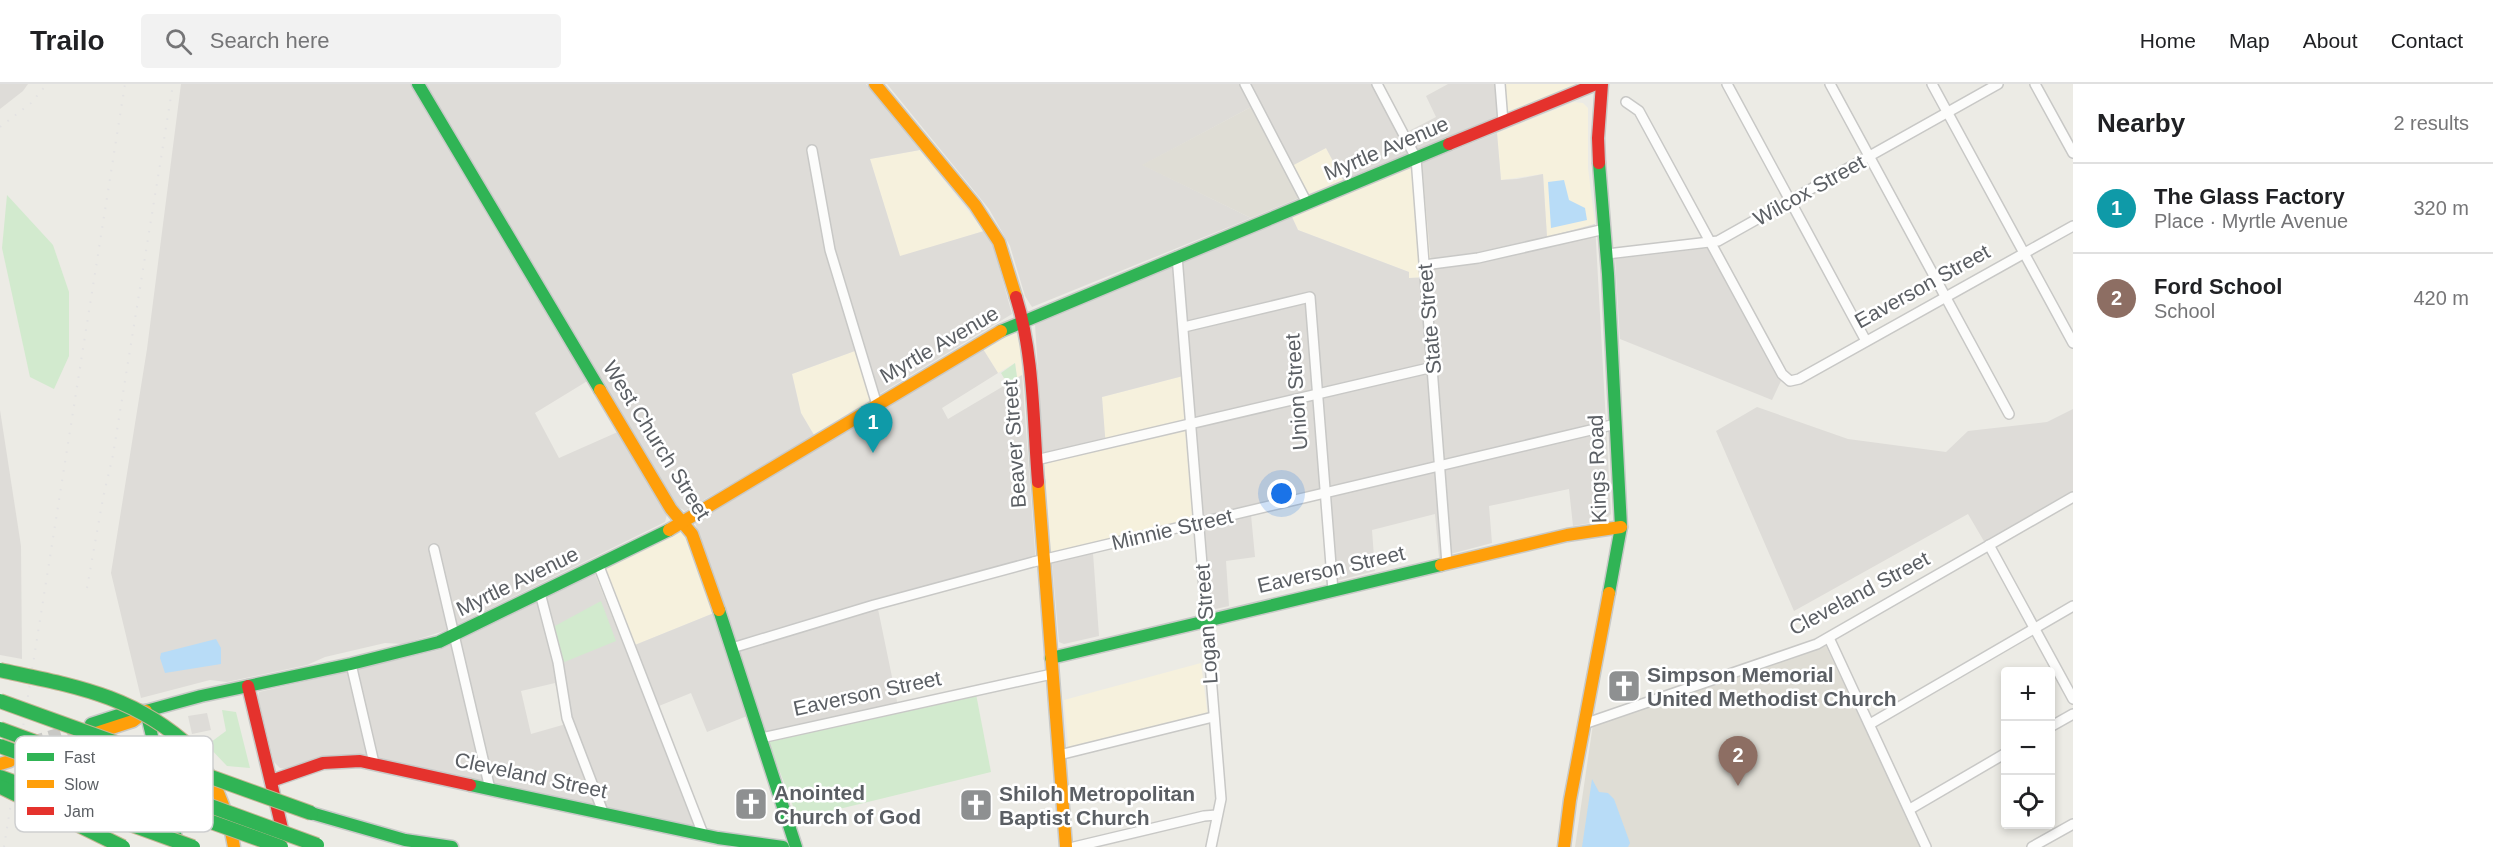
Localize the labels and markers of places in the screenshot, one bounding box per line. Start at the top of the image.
pin: 1 [854,404,892,453]
place label: Simpson Memorial United Methodist Church [1647,663,1897,710]
church icon: Simpson Memorial United Methodist Church [1606,668,1642,704]
pin: 2 [1718,736,1758,786]
place label: Anointed Church of God [774,781,921,828]
place label: Shiloh Metropolitan Baptist Church [999,782,1195,829]
church icon: Anointed Church of God [733,786,769,822]
church icon: Shiloh Metropolitan Baptist Church [958,787,994,823]

